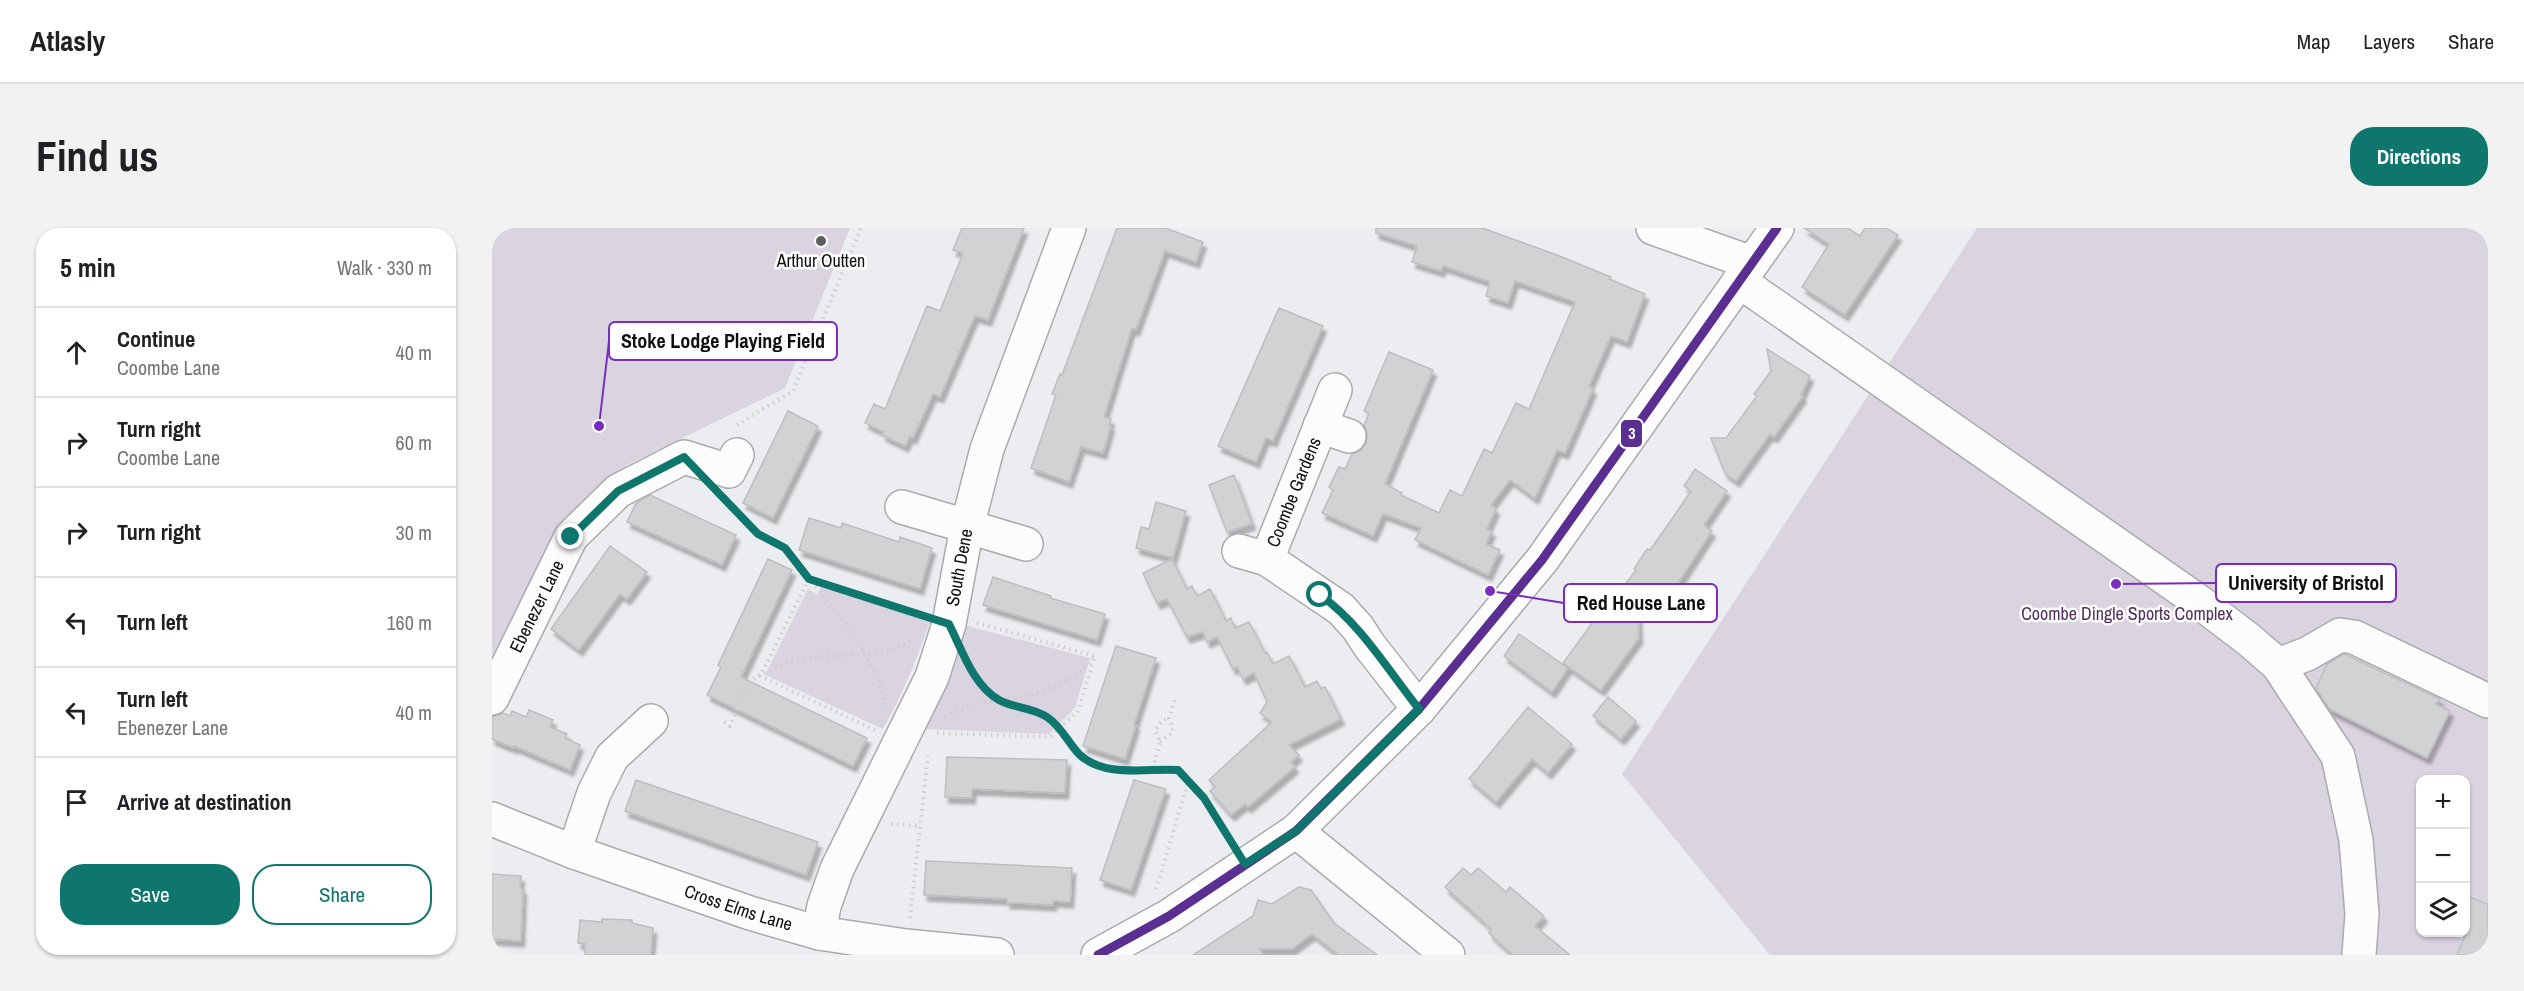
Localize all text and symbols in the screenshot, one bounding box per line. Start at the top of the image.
text: Atlasly [30,22,105,60]
text: Map [2297,27,2330,56]
text: Layers [2363,27,2415,56]
text: Share [2448,27,2494,56]
button: Directions [2350,127,2488,186]
text: Find us [36,128,158,184]
marker: Arthur Outten [814,234,828,248]
place label: Arthur Outten [776,248,865,273]
text: 5 min [60,250,116,285]
text: Walk · 330 m [337,254,432,281]
callout: Stoke Lodge Playing Field [609,322,837,360]
text: Continue [117,324,195,354]
text: Stoke Lodge Playing Field [621,327,825,354]
icon: ahead [60,336,93,369]
text: 40 m [396,339,432,366]
text: Coombe Lane [117,354,220,381]
text: Turn right [117,414,201,444]
line badge: 3 [1620,419,1643,448]
text: 3 [1628,422,1636,444]
icon: right [60,426,93,459]
text: 60 m [396,429,432,456]
street label: Coombe Gardens [1260,433,1327,551]
text: Coombe Lane [117,444,220,471]
icon: right [60,516,93,549]
text: Turn right [117,517,201,547]
text: 30 m [396,519,432,546]
route end [557,523,583,549]
street label: South Dene [940,527,978,608]
street label: Ebenezer Lane [503,556,570,657]
callout: University of Bristol [2216,564,2396,602]
text: University of Bristol [2228,569,2384,596]
route start [1306,581,1332,607]
callout: Red House Lane [1564,584,1717,622]
text: Red House Lane [1577,589,1705,616]
park label: Coombe Dingle Sports Complex [2021,601,2233,626]
icon: left [60,606,93,639]
text: Turn left [117,607,188,637]
text: 160 m [386,609,432,636]
text: Turn left [117,684,188,714]
icon: left [60,696,93,729]
text: 40 m [396,699,432,726]
text: Ebenezer Lane [117,714,228,741]
map controls [2416,775,2470,937]
button: + [2416,775,2470,829]
icon: arrive [60,786,93,819]
text: Arrive at destination [117,787,291,817]
button: − [2416,829,2470,883]
button: Save [60,864,240,925]
button: Share [252,864,432,925]
street label: Cross Elms Lane [681,878,795,937]
button: layers [2416,883,2470,937]

